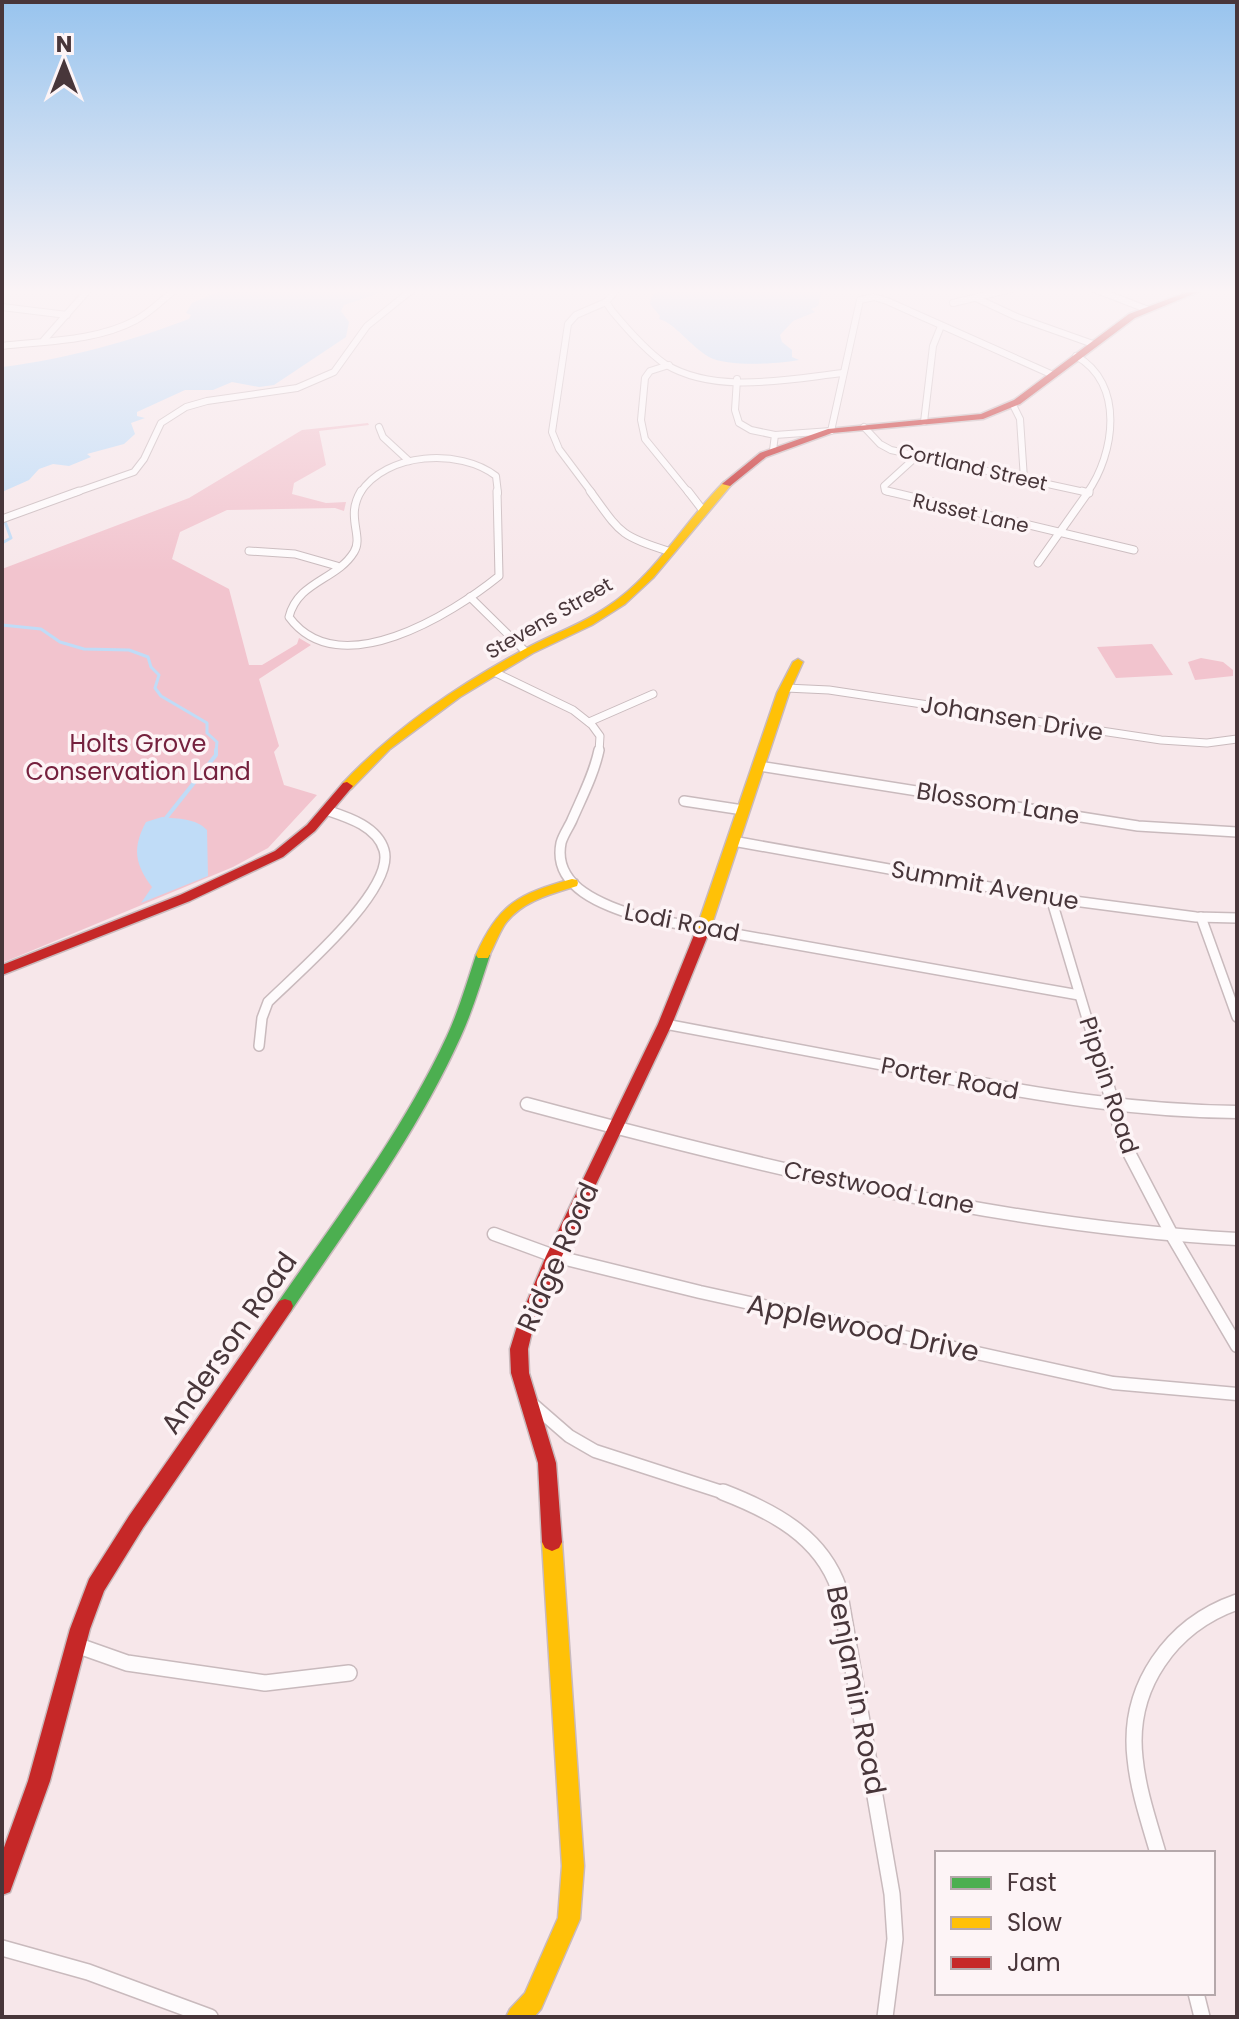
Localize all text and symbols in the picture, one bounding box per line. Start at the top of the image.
north arrow [24,24,104,104]
text: N [56,29,72,60]
street label: Cortland Street [896,436,1050,498]
street label: Russet Lane [910,486,1032,540]
street label: Stevens Street [480,570,618,666]
street label: Johansen Drive [918,687,1106,749]
park label: Holts Grove Conservation Land [25,727,251,788]
street label: Blossom Lane [914,774,1082,832]
street label: Summit Avenue [889,852,1081,918]
street label: Lodi Road [622,895,742,949]
street label: Pippin Road [1071,1012,1147,1158]
street label: Porter Road [878,1048,1022,1108]
street label: Crestwood Lane [781,1152,977,1222]
street label: Ridge Road [508,1176,608,1338]
street label: Anderson Road [152,1244,306,1442]
street label: Applewood Drive [743,1284,983,1372]
street label: Benjamin Road [817,1582,895,1798]
legend [935,1851,1215,1995]
text: Fast [1007,1866,1057,1899]
text: Slow [1007,1906,1062,1939]
text: Jam [1007,1946,1061,1979]

